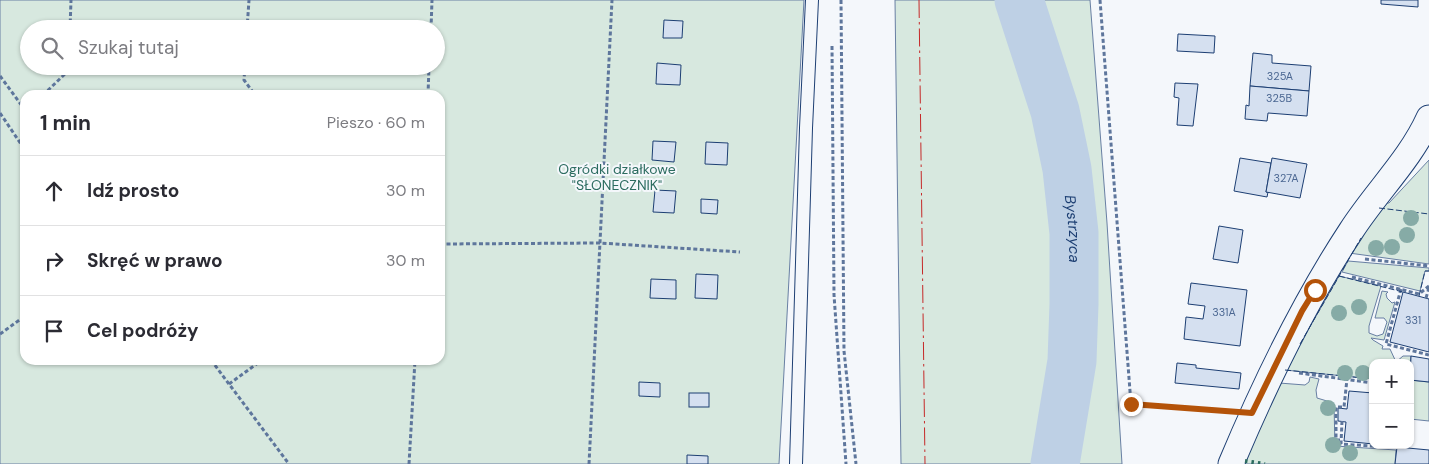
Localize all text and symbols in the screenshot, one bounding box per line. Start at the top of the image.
search box [20,20,445,75]
icon: search [38,34,66,62]
text: Szukaj tutaj [78,35,179,60]
house number: 325A [1267,69,1293,83]
house number: 325B [1266,91,1292,105]
text: 1 min [40,109,91,137]
text: Pieszo · 60 m [327,112,425,133]
park label: Ogródki działkowe "SŁONECZNIK" [558,160,676,194]
house number: 327A [1274,171,1298,185]
icon: ahead [40,177,68,205]
text: Idź prosto [87,178,179,203]
text: 30 m [386,180,425,201]
water label: Bystrzyca [1060,194,1084,263]
icon: right [40,247,68,275]
text: Skręć w prawo [87,248,223,273]
text: 30 m [386,250,425,271]
route start [1304,279,1327,302]
house number: 331A [1212,305,1236,319]
house number: 331 [1405,313,1421,327]
icon: arrive [40,317,68,345]
text: Cel podróży [87,318,198,343]
map controls [1369,359,1414,449]
button: + [1369,359,1414,404]
route end [1120,393,1143,416]
button: − [1369,404,1414,449]

